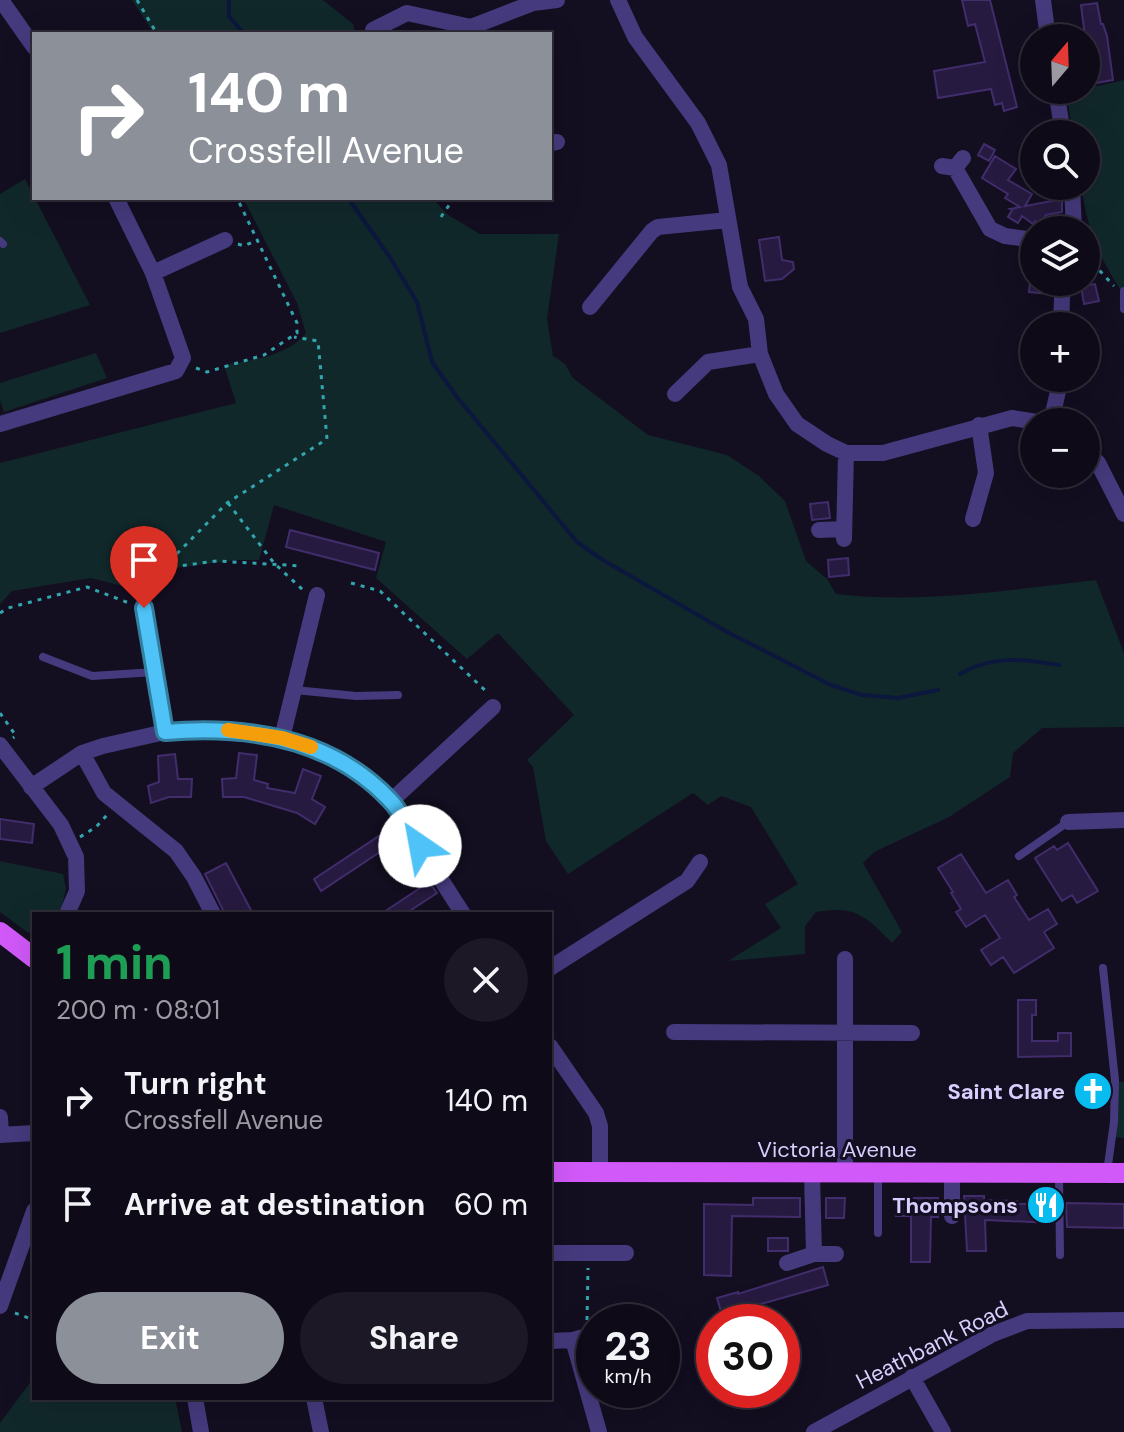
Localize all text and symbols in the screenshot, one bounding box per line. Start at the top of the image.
north arrow [1020,24,1100,104]
map controls [1020,24,1100,488]
text: 140 m [188,56,350,129]
icon: right [56,64,160,168]
button: search [1020,120,1100,200]
text: Crossfell Avenue [188,127,464,174]
button: layers [1020,216,1100,296]
button: + [1020,312,1100,392]
button: − [1020,408,1100,488]
pin [110,526,178,608]
icon: arrive [122,538,166,582]
position arrow [378,804,462,888]
text: 1 min [56,931,173,994]
button: close [444,938,528,1022]
text: 200 m · 08:01 [56,993,220,1027]
text: Turn right [124,1064,267,1103]
church icon: Saint Clare [1072,1070,1114,1112]
place label: Saint Clare [947,1077,1065,1106]
icon: right [56,1078,100,1122]
text: 140 m [445,1081,528,1120]
text: Crossfell Avenue [124,1103,323,1137]
street label: Victoria Avenue [757,1135,917,1164]
icon: arrive [56,1182,100,1226]
restaurant icon: Thompsons [1025,1184,1067,1226]
text: Arrive at destination [124,1185,425,1224]
text: 60 m [454,1185,528,1224]
place label: Thompsons [892,1191,1018,1220]
button: Exit [56,1292,284,1384]
button: Share [300,1292,528,1384]
street label: Heathbank Road [851,1294,1013,1396]
speed limit sign: 30 [696,1304,800,1408]
text: 23 [604,1320,652,1372]
text: km/h [604,1363,652,1389]

